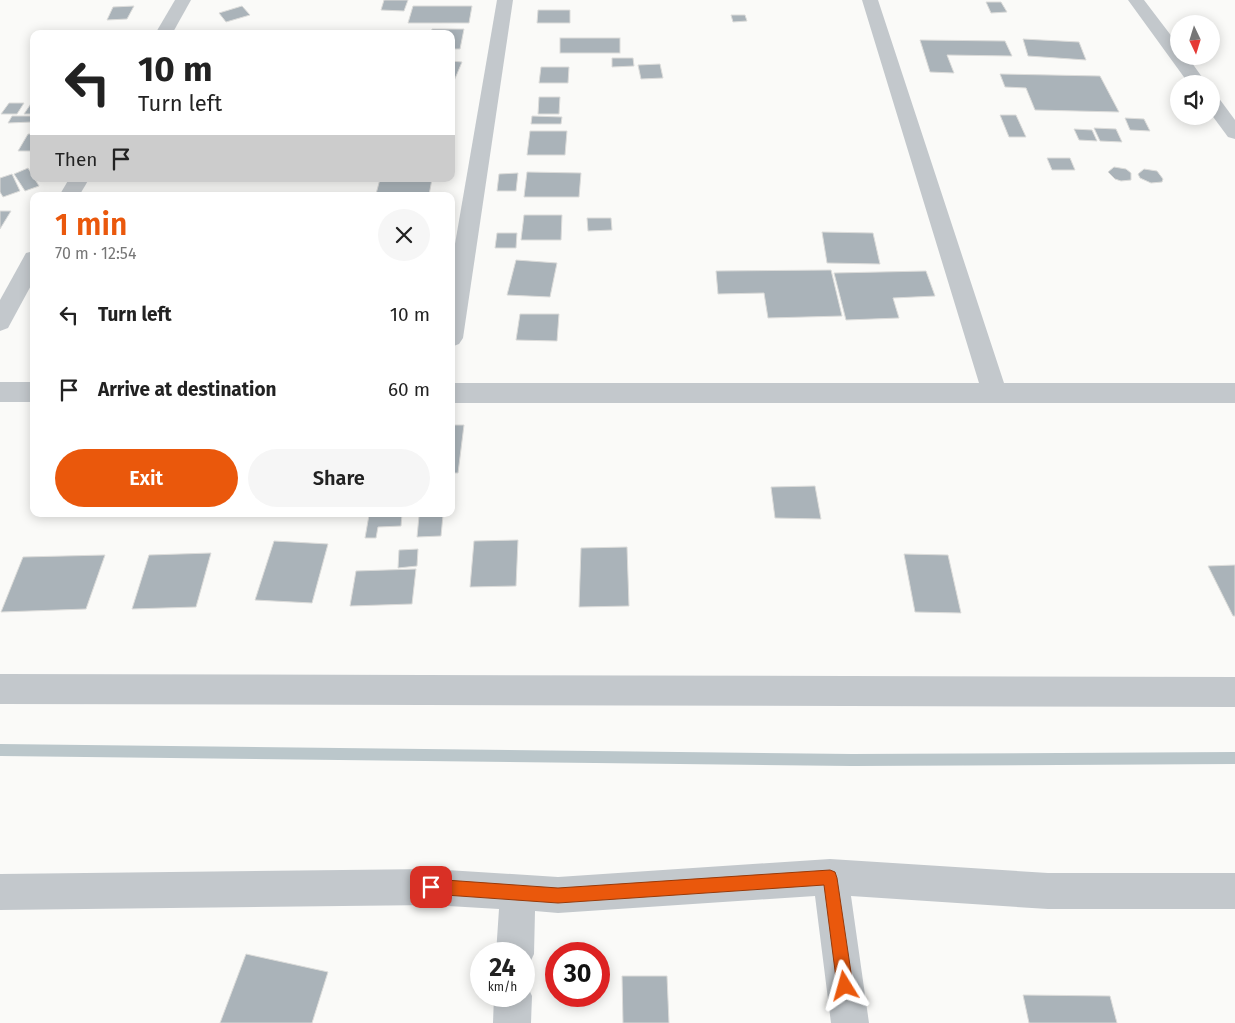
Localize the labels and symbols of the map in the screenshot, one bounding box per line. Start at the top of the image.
north arrow [1170,15,1220,65]
pin [410,866,452,908]
speed limit sign: 30 [545,942,610,1007]
position arrow [818,959,870,1011]

